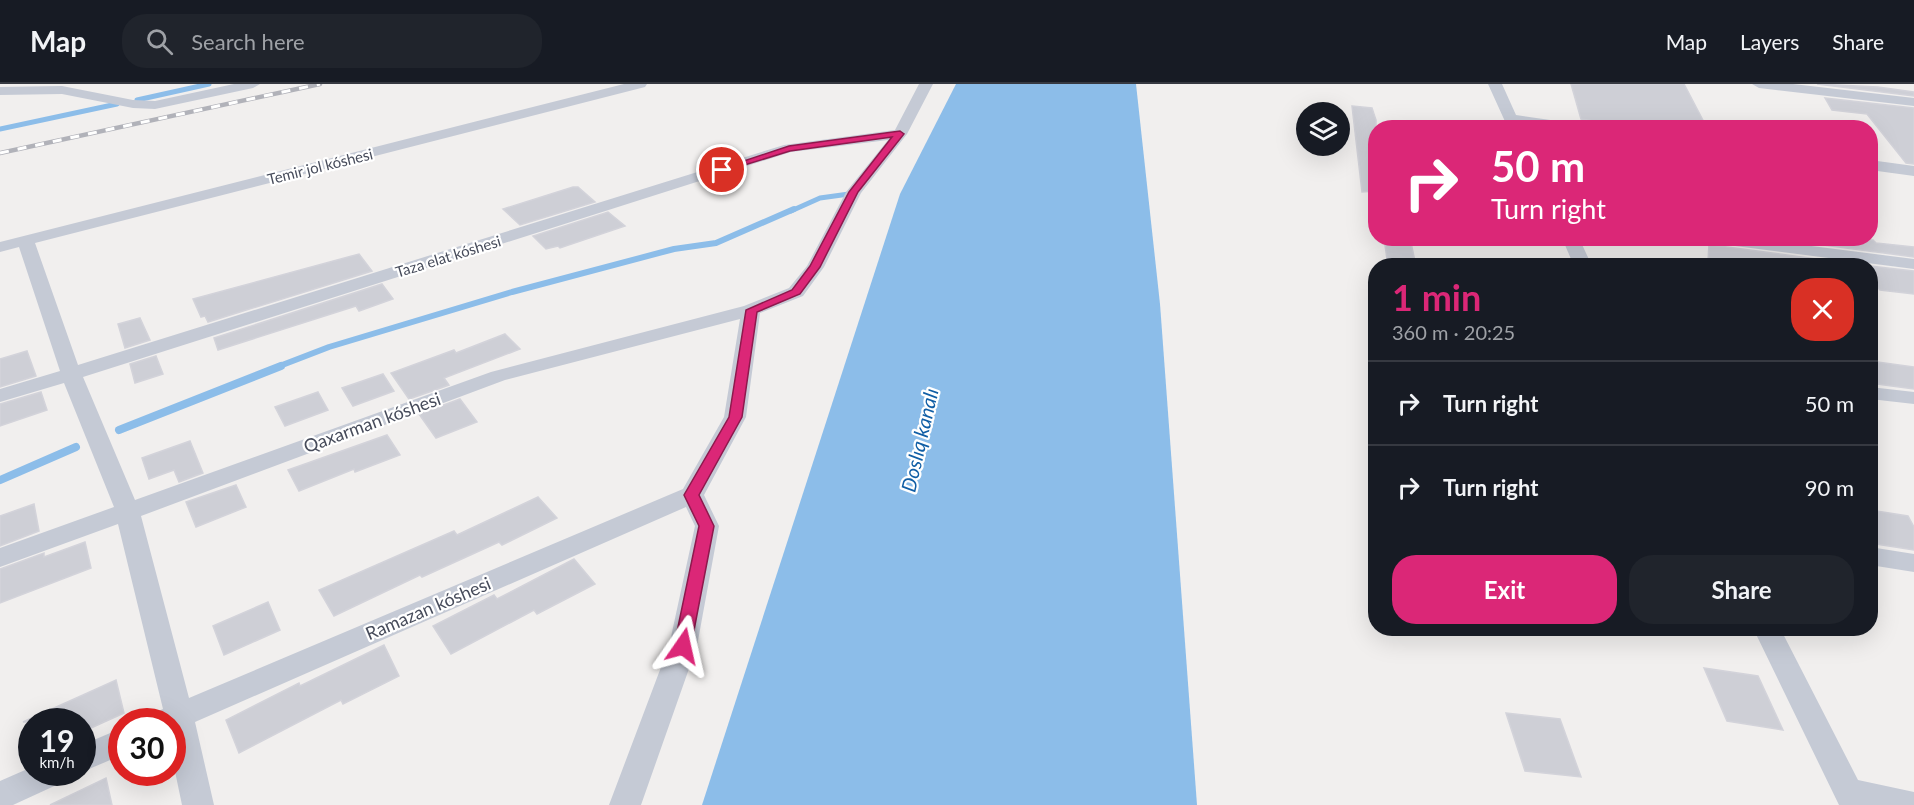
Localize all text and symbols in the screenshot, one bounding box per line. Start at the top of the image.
search box [122,14,542,68]
text: Map [30,24,86,58]
icon: search [143,25,176,58]
text: Search here [191,28,305,55]
text: Map [1666,29,1707,54]
text: Layers [1740,29,1799,54]
text: Share [1832,29,1884,54]
map controls [1296,102,1350,156]
button: layers [1296,102,1350,156]
text: 50 m [1491,141,1585,191]
street label: Temir jol kóshesi [265,144,375,188]
pin [696,144,747,195]
icon: right [1392,144,1470,222]
icon: arrive [705,153,738,186]
text: Turn right [1491,192,1606,225]
street label: Taza elat kóshesi [393,231,503,281]
text: 1 min [1392,275,1481,319]
button: close [1791,278,1854,341]
text: 360 m · 20:25 [1392,320,1515,344]
water label: Doslıq kanalı [895,386,943,494]
street label: Qaxarman kóshesi [300,387,444,457]
icon: right [1392,387,1425,420]
text: Turn right [1443,390,1538,417]
text: 50 m [1805,390,1854,417]
icon: right [1392,471,1425,504]
text: Turn right [1443,474,1538,501]
text: 90 m [1805,474,1854,501]
button: Exit [1392,555,1617,624]
button: Share [1629,555,1854,624]
street label: Ramazan kóshesi [362,572,494,644]
position arrow [651,614,715,678]
speed limit sign: 30 [108,708,186,786]
text: 19 [40,722,74,758]
text: km/h [39,753,75,771]

